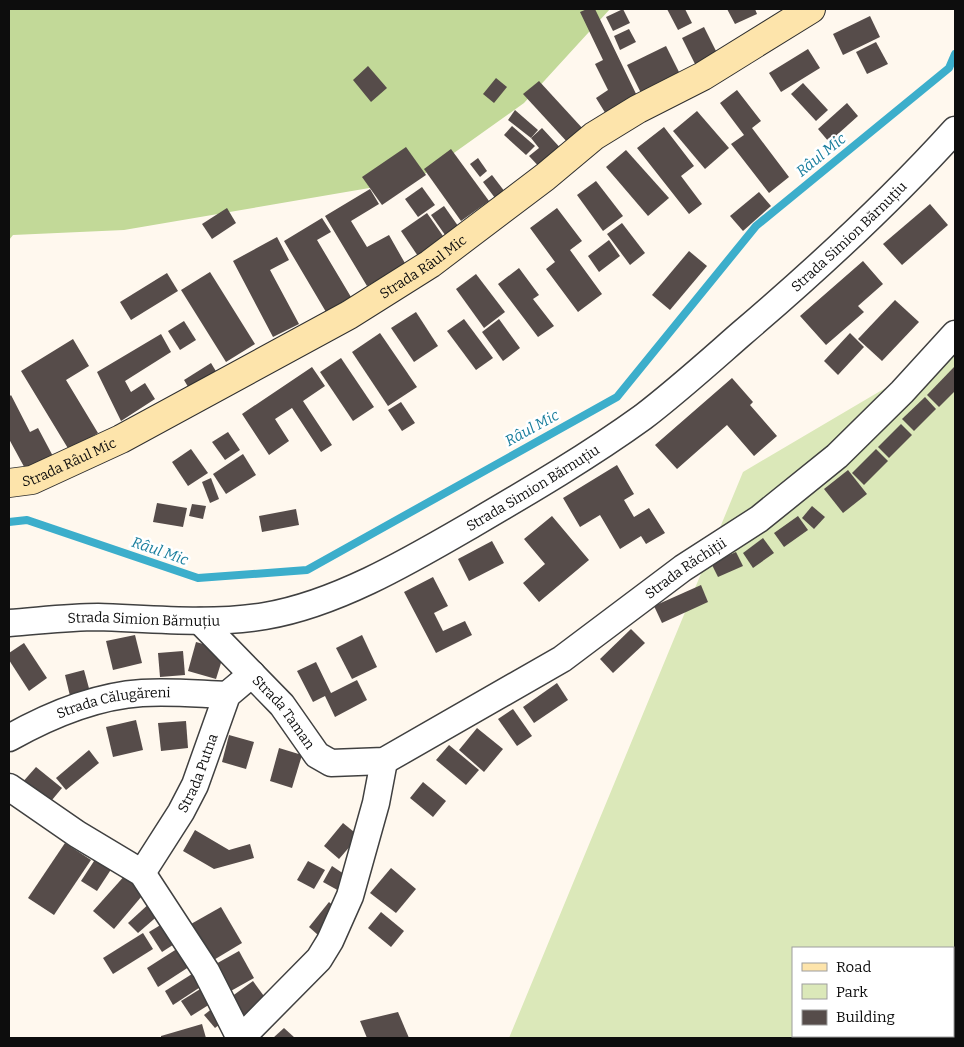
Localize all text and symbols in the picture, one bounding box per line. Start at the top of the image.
water label: Râul Mic [793,129,850,180]
street label: Strada Simion Bărnuțiu [788,178,911,295]
street label: Strada Râul Mic [377,232,470,303]
water label: Râul Mic [502,406,563,450]
street label: Strada Râul Mic [21,434,119,490]
street label: Strada Simion Bărnuțiu [463,441,603,535]
water label: Râul Mic [129,533,191,569]
street label: Strada Răchiții [642,534,729,603]
street label: Strada Simion Bărnuțiu [67,609,221,631]
street label: Strada Taman [249,672,318,753]
street label: Strada Călugăreni [54,684,171,723]
street label: Strada Putna [174,731,222,816]
legend [792,947,954,1037]
text: Road [836,958,871,976]
text: Park [836,983,868,1001]
text: Building [836,1008,895,1026]

